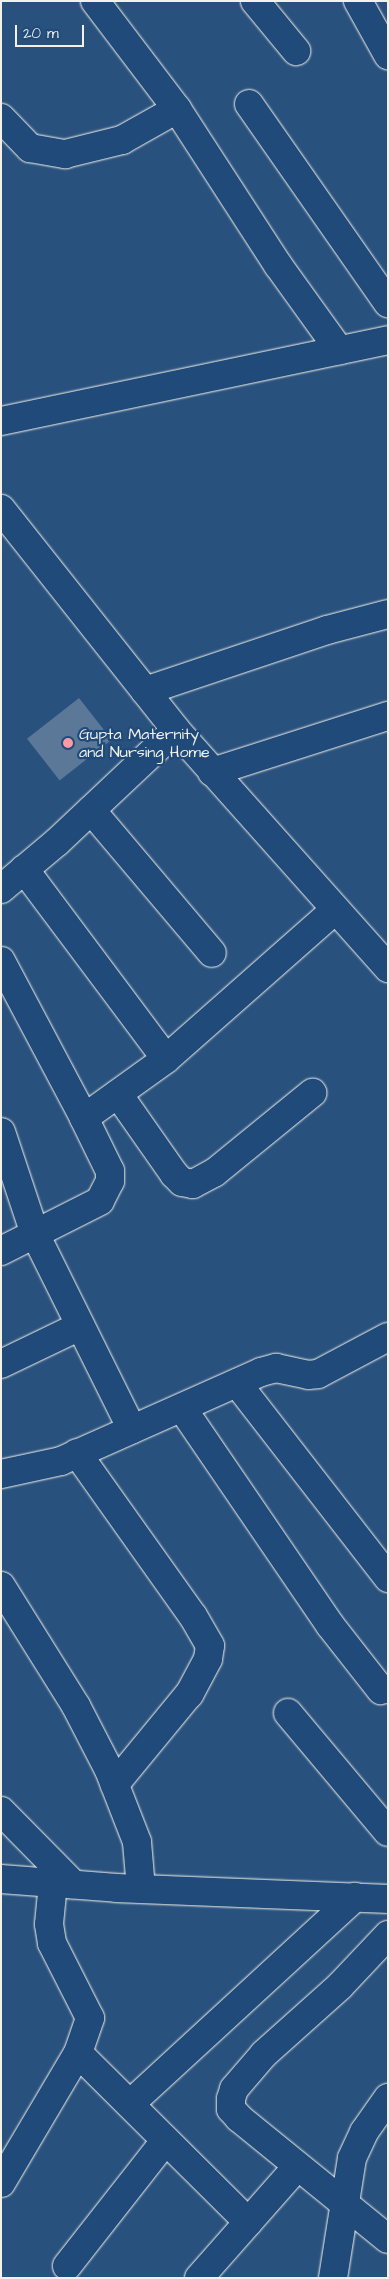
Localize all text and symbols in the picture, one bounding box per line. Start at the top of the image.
scale bar [18,15,86,47]
text: 20 m [23,23,59,44]
place label: Gupta Maternity and Nursing Home [79,724,210,762]
marker: Gupta Maternity and Nursing Home [61,736,75,750]

